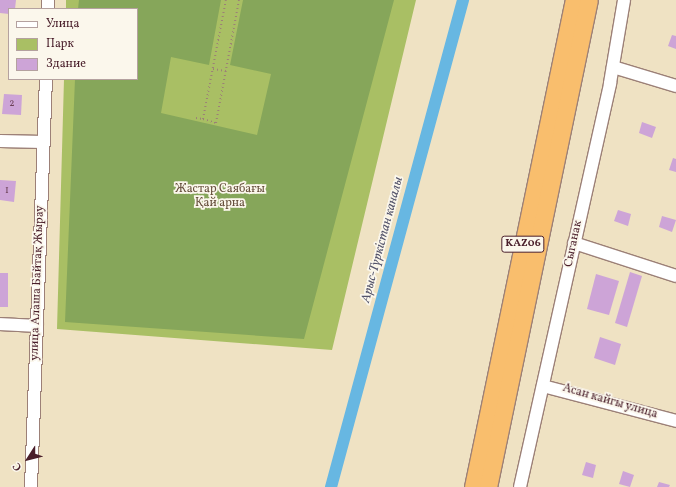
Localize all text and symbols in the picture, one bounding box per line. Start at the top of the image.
legend [8,8,138,80]
text: Улица [46,16,79,32]
text: Парк [46,36,74,52]
text: Здание [46,56,86,72]
house number: 2 [9,98,15,110]
water label: Арыс-Түркістан каналы [359,175,407,305]
park label: Жастар Саябағы Қай арна [175,183,265,211]
house number: 1 [5,185,9,197]
street label: улица Алаша Байтақ Жырау [28,205,48,361]
street label: Сыганак [562,219,586,269]
road number: KАZ06 [501,235,545,253]
street label: Асан кайгы улица [561,382,659,422]
north arrow [8,439,48,479]
text: С [10,459,26,474]

